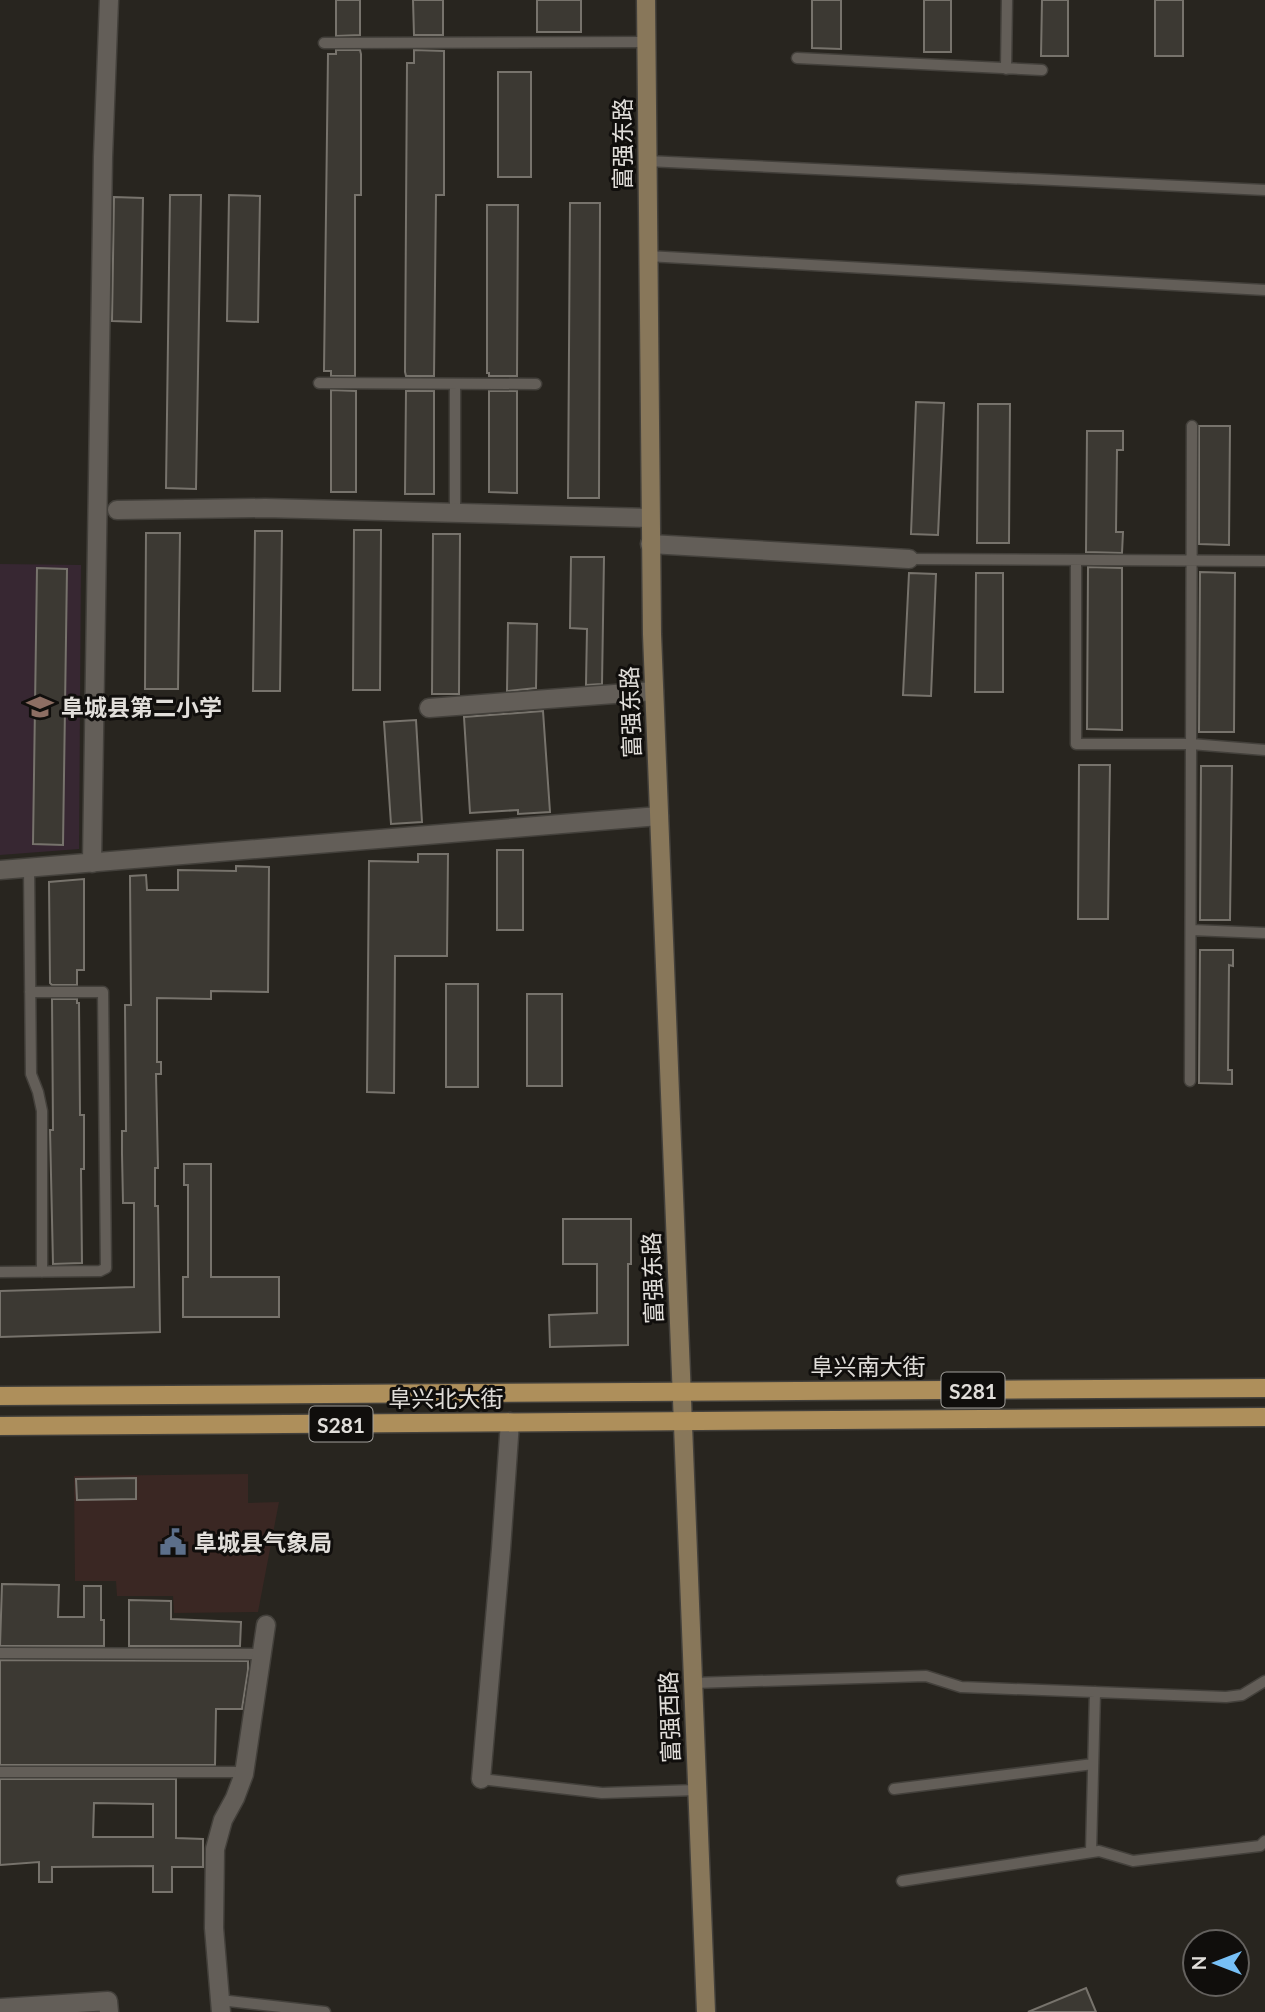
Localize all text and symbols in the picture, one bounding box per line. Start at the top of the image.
street label: 富强东路 [608,98,636,190]
street label: 富强东路 [614,666,646,758]
school or university icon: 阜城县第二小学 [25,692,55,722]
place label: 阜城县第二小学 [61,693,222,721]
street label: 富强东路 [636,1232,668,1324]
street label: 阜兴南大街 [811,1352,926,1380]
road number: S281 [942,1372,1004,1408]
street label: 阜兴北大街 [389,1384,504,1412]
road number: S281 [310,1406,372,1442]
public building icon: 阜城县气象局 [158,1527,188,1557]
place label: 阜城县气象局 [194,1528,332,1556]
street label: 富强西路 [653,1671,685,1763]
north arrow [1181,1928,1251,1998]
text: N [1187,1956,1210,1970]

